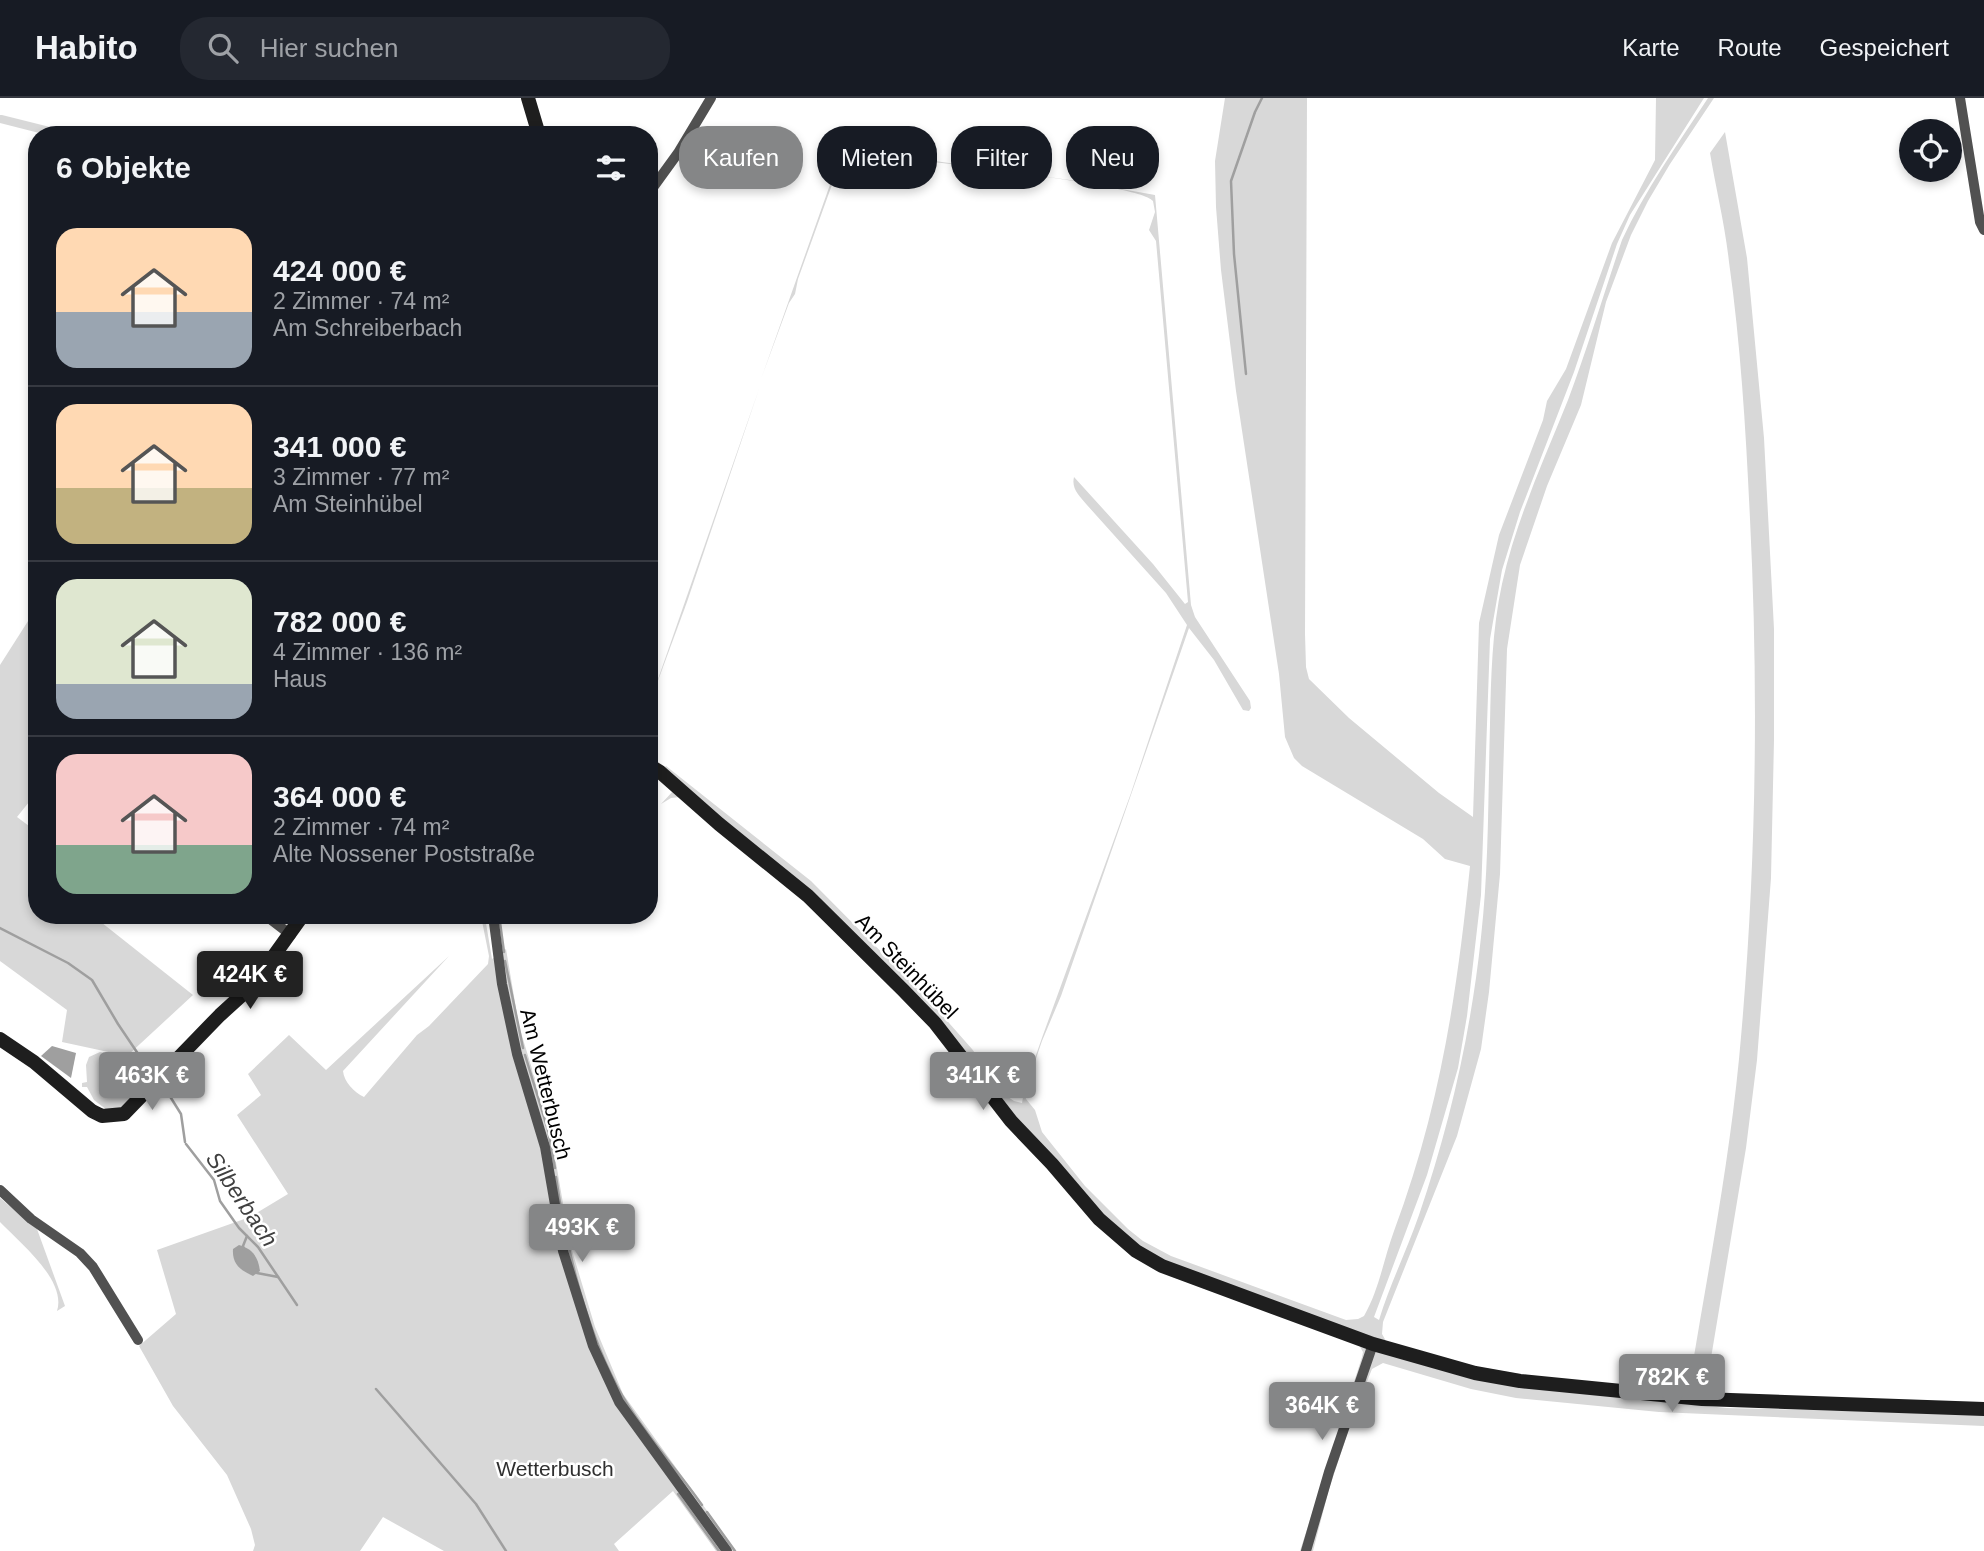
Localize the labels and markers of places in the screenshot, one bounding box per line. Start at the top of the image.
pin: 424K € [193,951,307,1011]
pin: 463K € [95,1052,209,1112]
pin: 341K € [926,1052,1040,1112]
pin: 493K € [525,1204,639,1264]
pin: 782K € [1615,1354,1729,1414]
pin: 364K € [1265,1382,1379,1442]

